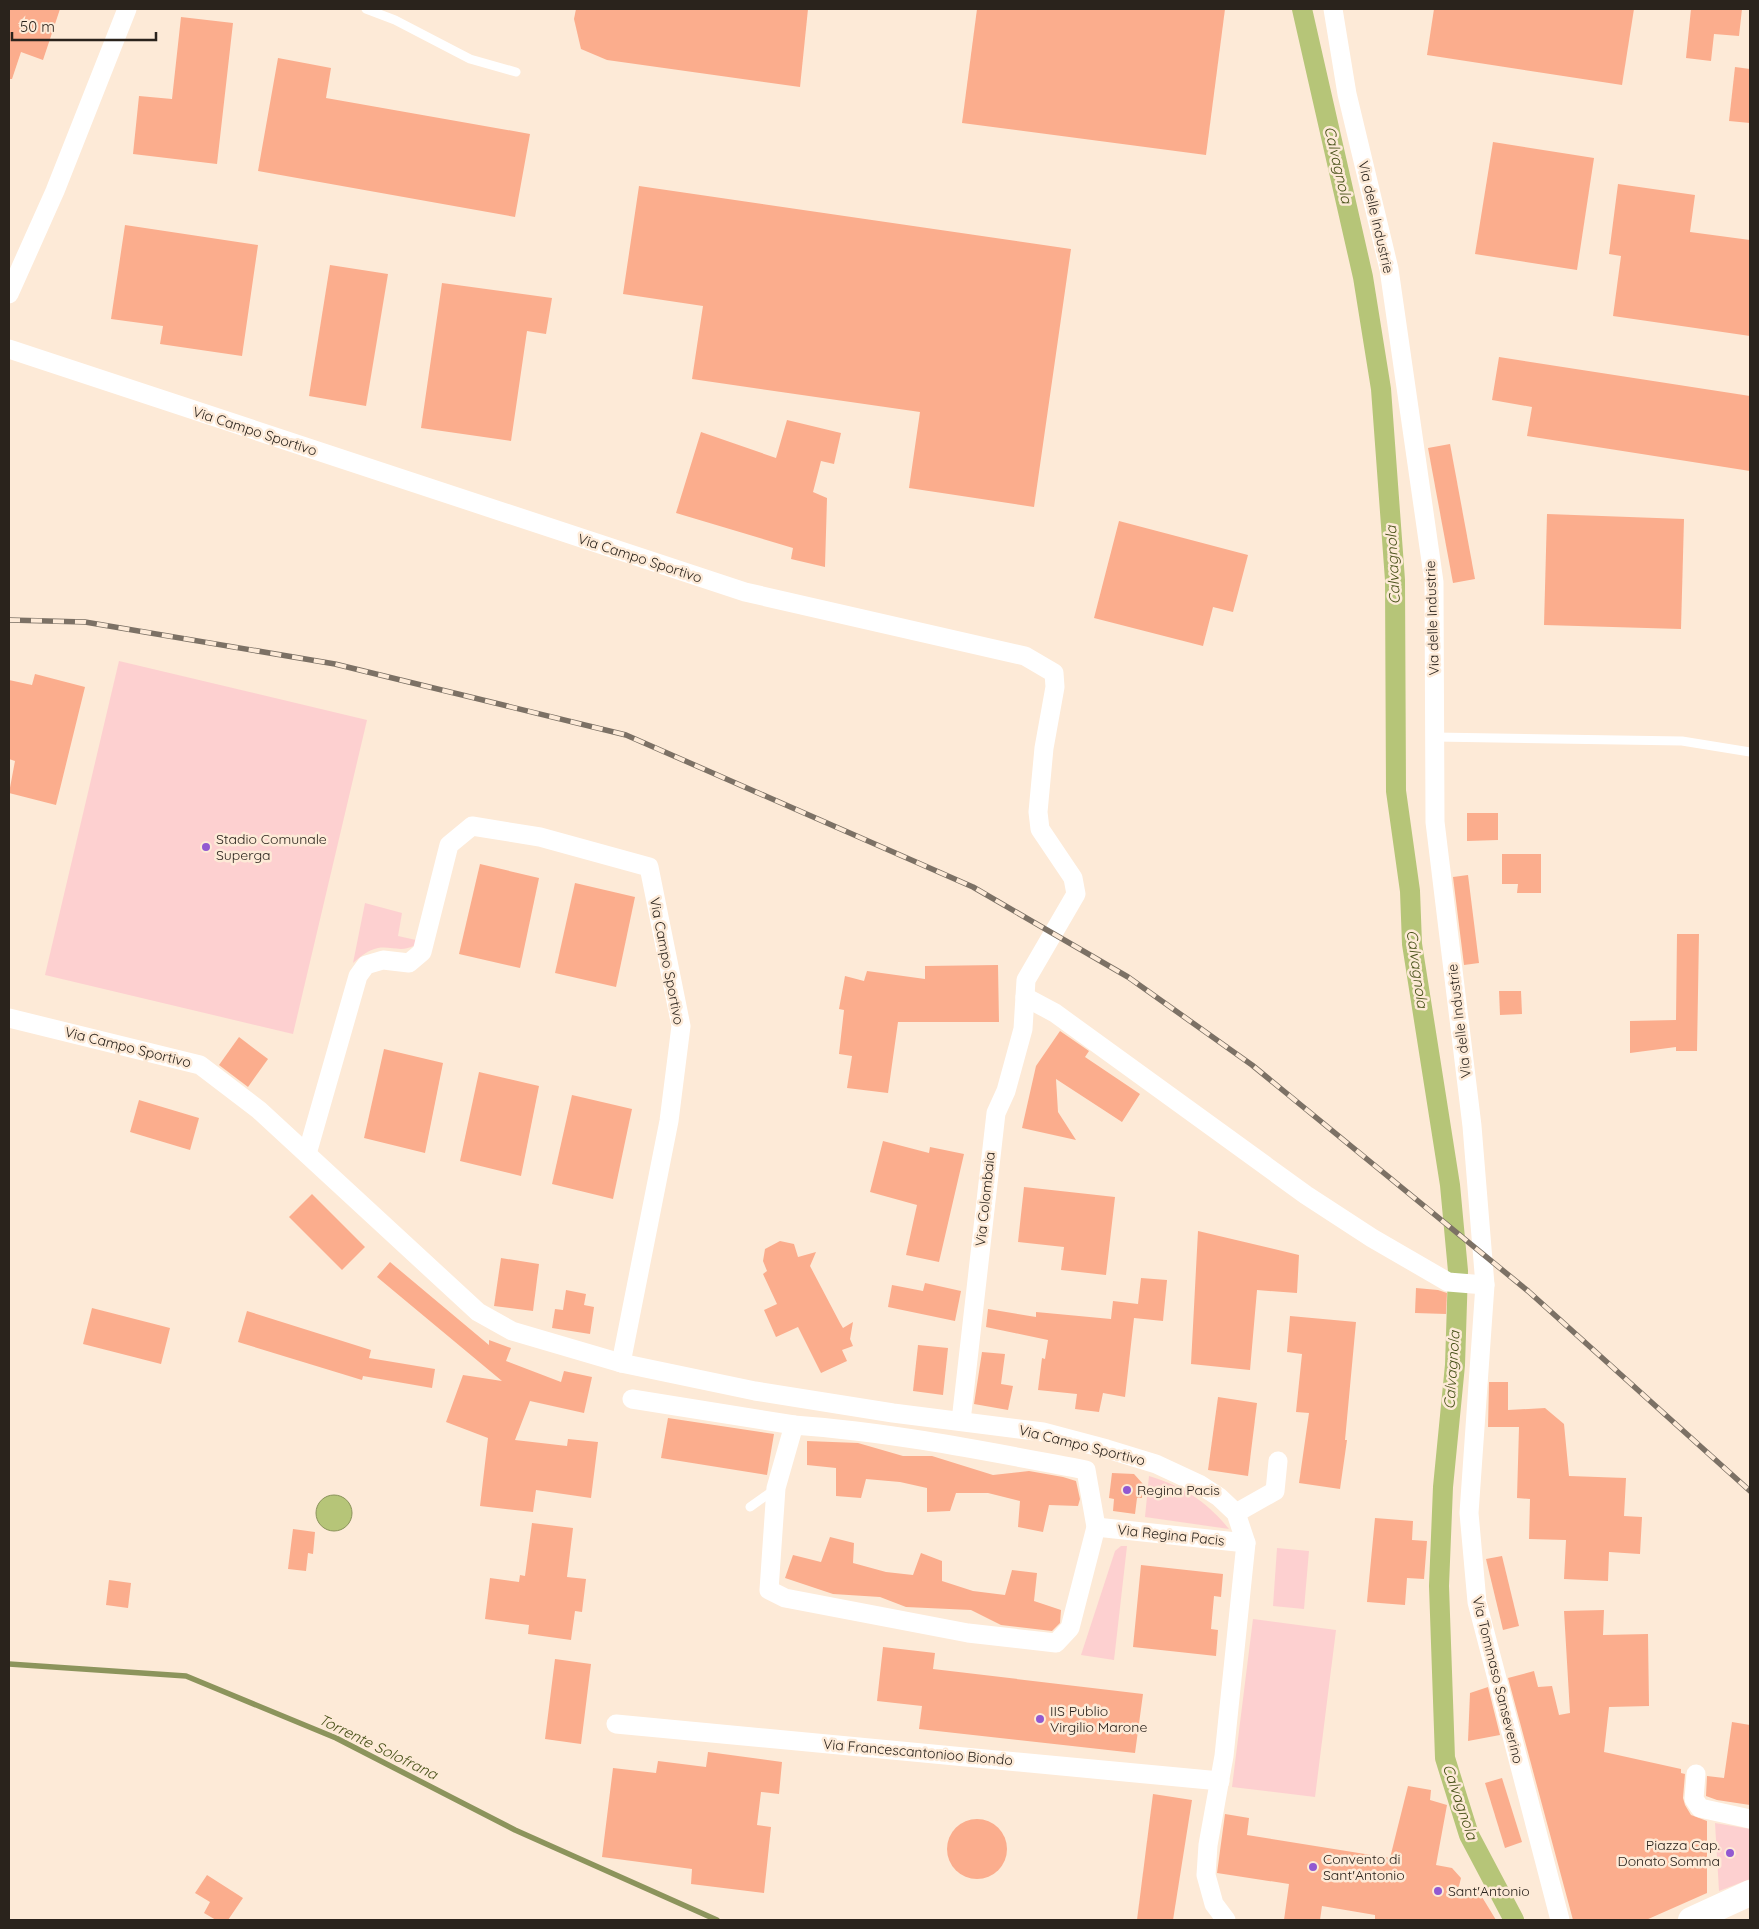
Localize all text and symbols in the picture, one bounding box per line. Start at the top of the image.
scale bar [12,10,156,42]
text: 50 m [20,17,55,36]
water label: Calvagnola [1320,124,1357,206]
street label: Via delle Industrie [1354,159,1398,275]
street label: Via Campo Sportivo [191,402,319,460]
water label: Calvagnola [1381,524,1404,605]
street label: Via Campo Sportivo [576,529,704,587]
street label: Via delle Industrie [1421,560,1443,676]
place label: Stadio Comunale Superga [216,830,327,864]
marker: Stadio Comunale Superga [200,841,212,853]
street label: Via Campo Sportivo [646,896,688,1026]
water label: Calvagnola [1403,929,1432,1010]
street label: Via delle Industrie [1443,963,1475,1079]
street label: Via Campo Sportivo [63,1023,193,1071]
street label: Via Colombaia [971,1151,999,1247]
water label: Calvagnola [1439,1329,1464,1410]
street label: Via Campo Sportivo [1017,1421,1147,1469]
place label: Regina Pacis [1137,1481,1220,1499]
marker: Regina Pacis [1121,1484,1133,1496]
street label: Via Regina Pacis [1117,1520,1225,1550]
street label: Via Tommaso Sanseverino [1468,1594,1528,1766]
place label: IIS Publio Virgilio Marone [1050,1702,1147,1736]
water label: Torrente Solofrana [316,1710,442,1784]
marker: IIS Publio Virgilio Marone [1034,1713,1046,1725]
street label: Via Francescantonioo Biondo [822,1735,1014,1769]
water label: Calvagnola [1439,1762,1483,1843]
place label: Piazza Cap. Donato Somma [1617,1836,1720,1870]
marker: Piazza Cap. Donato Somma [1724,1847,1736,1859]
place label: Convento di Sant'Antonio [1323,1850,1405,1884]
marker: Convento di Sant'Antonio [1307,1861,1319,1873]
place label: Sant'Antonio [1448,1882,1530,1900]
marker: Sant'Antonio [1432,1885,1444,1897]

